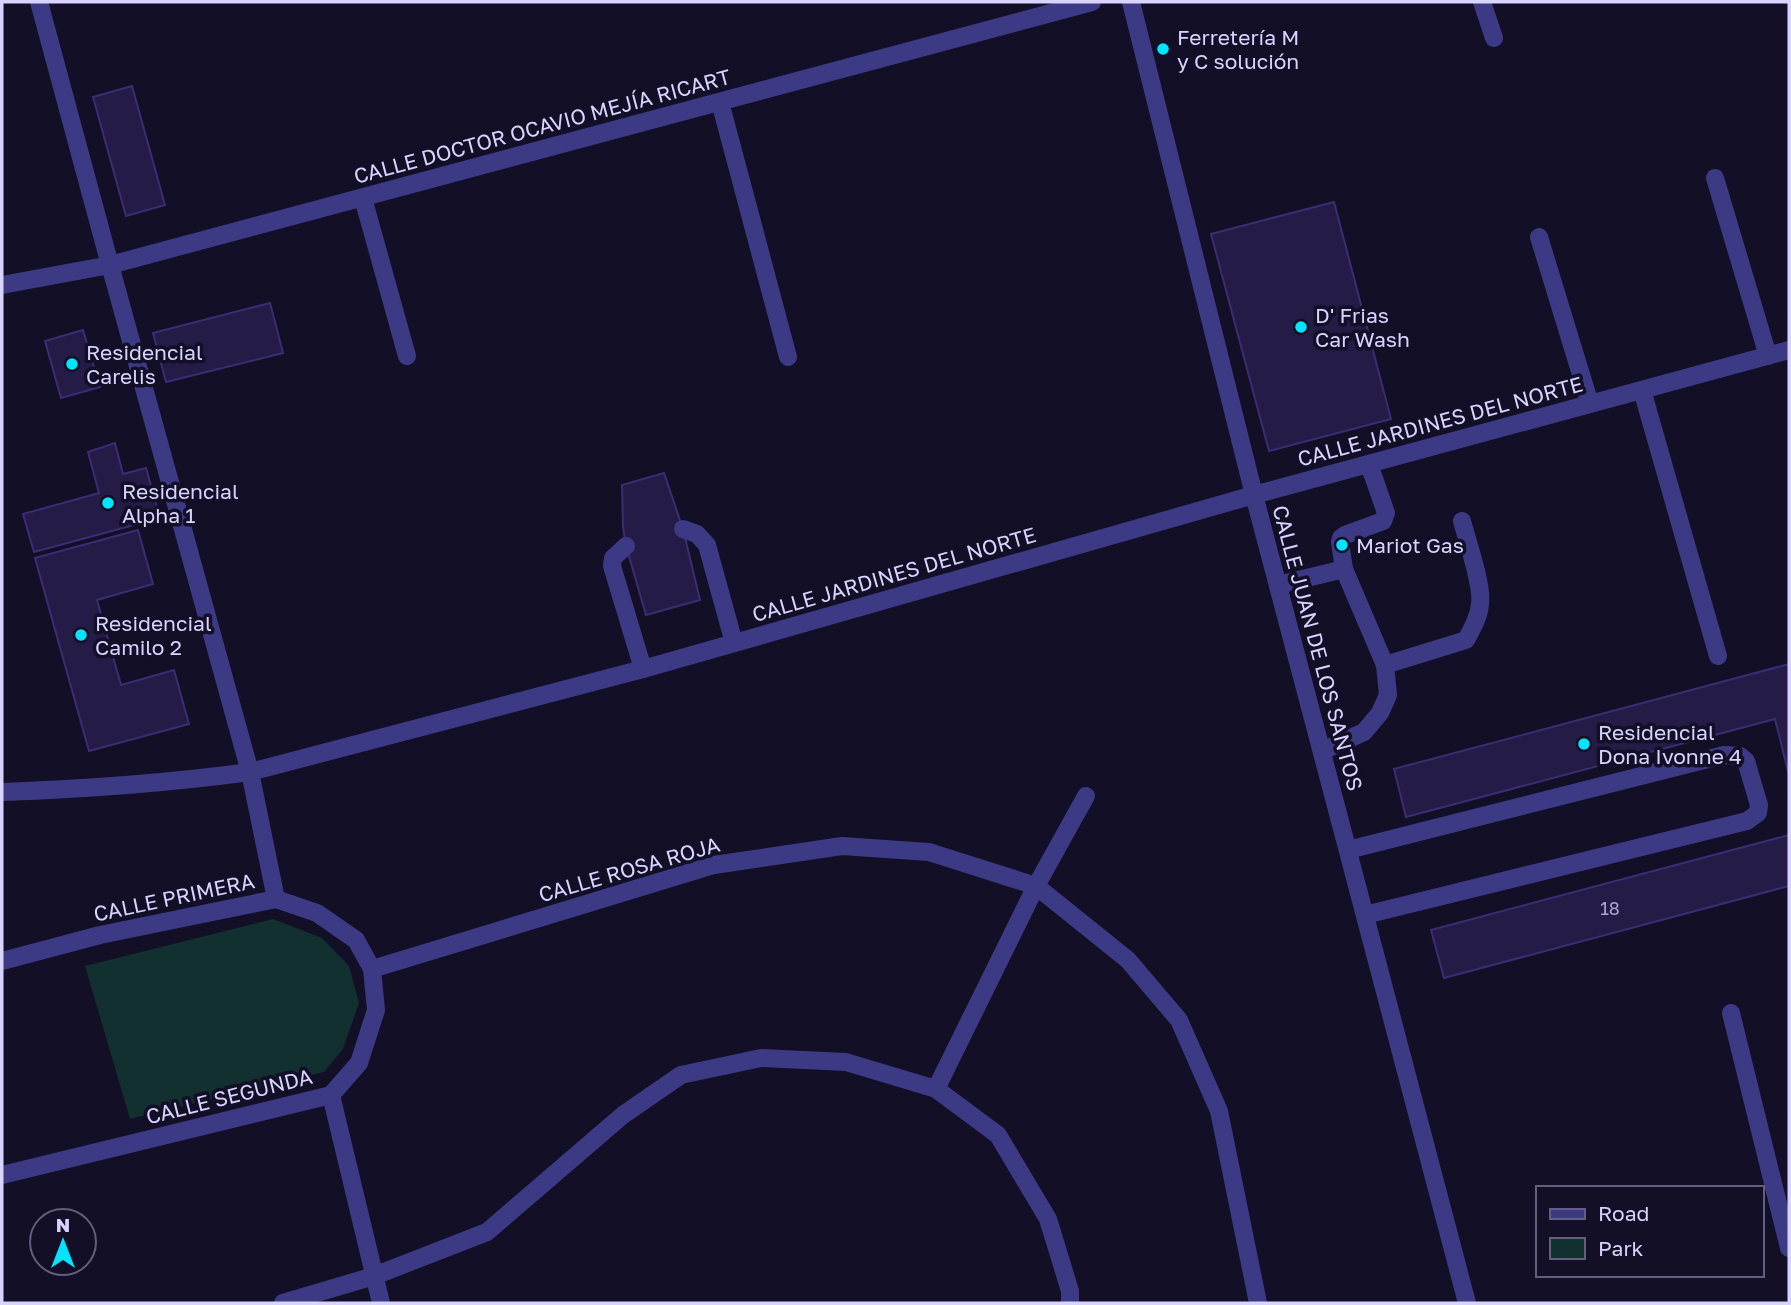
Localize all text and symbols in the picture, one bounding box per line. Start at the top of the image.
place label: Ferretería M y C solución [1177,24,1299,74]
marker: Ferretería M y C solución [1155,41,1171,57]
street label: CALLE DOCTOR OCAVIO MEJÍA RICART [351,63,733,189]
place label: D' Frias Car Wash [1315,302,1410,352]
marker: D' Frias Car Wash [1293,319,1309,335]
place label: Residencial Carelis [86,339,203,389]
marker: Residencial Carelis [64,356,80,372]
street label: CALLE JARDINES DEL NORTE [1295,370,1585,472]
place label: Residencial Alpha 1 [122,478,239,528]
marker: Residencial Alpha 1 [100,495,116,511]
street label: CALLE JUAN DE LOS SANTOS [1267,502,1369,794]
street label: CALLE JARDINES DEL NORTE [749,521,1039,627]
place label: Mariot Gas [1356,532,1464,558]
marker: Mariot Gas [1334,537,1350,553]
place label: Residencial Camilo 2 [95,610,212,660]
marker: Residencial Camilo 2 [73,627,89,643]
place label: Residencial Dona Ivonne 4 [1598,719,1742,769]
marker: Residencial Dona Ivonne 4 [1576,736,1592,752]
street label: CALLE ROSA ROJA [535,831,723,907]
street label: CALLE PRIMERA [91,867,257,927]
house number: 18 [1600,897,1620,919]
street label: CALLE SEGUNDA [143,1063,315,1129]
legend [1536,1186,1763,1277]
text: Road [1598,1200,1649,1226]
north arrow [28,1207,98,1277]
text: N [56,1213,70,1236]
text: Park [1598,1235,1644,1261]

